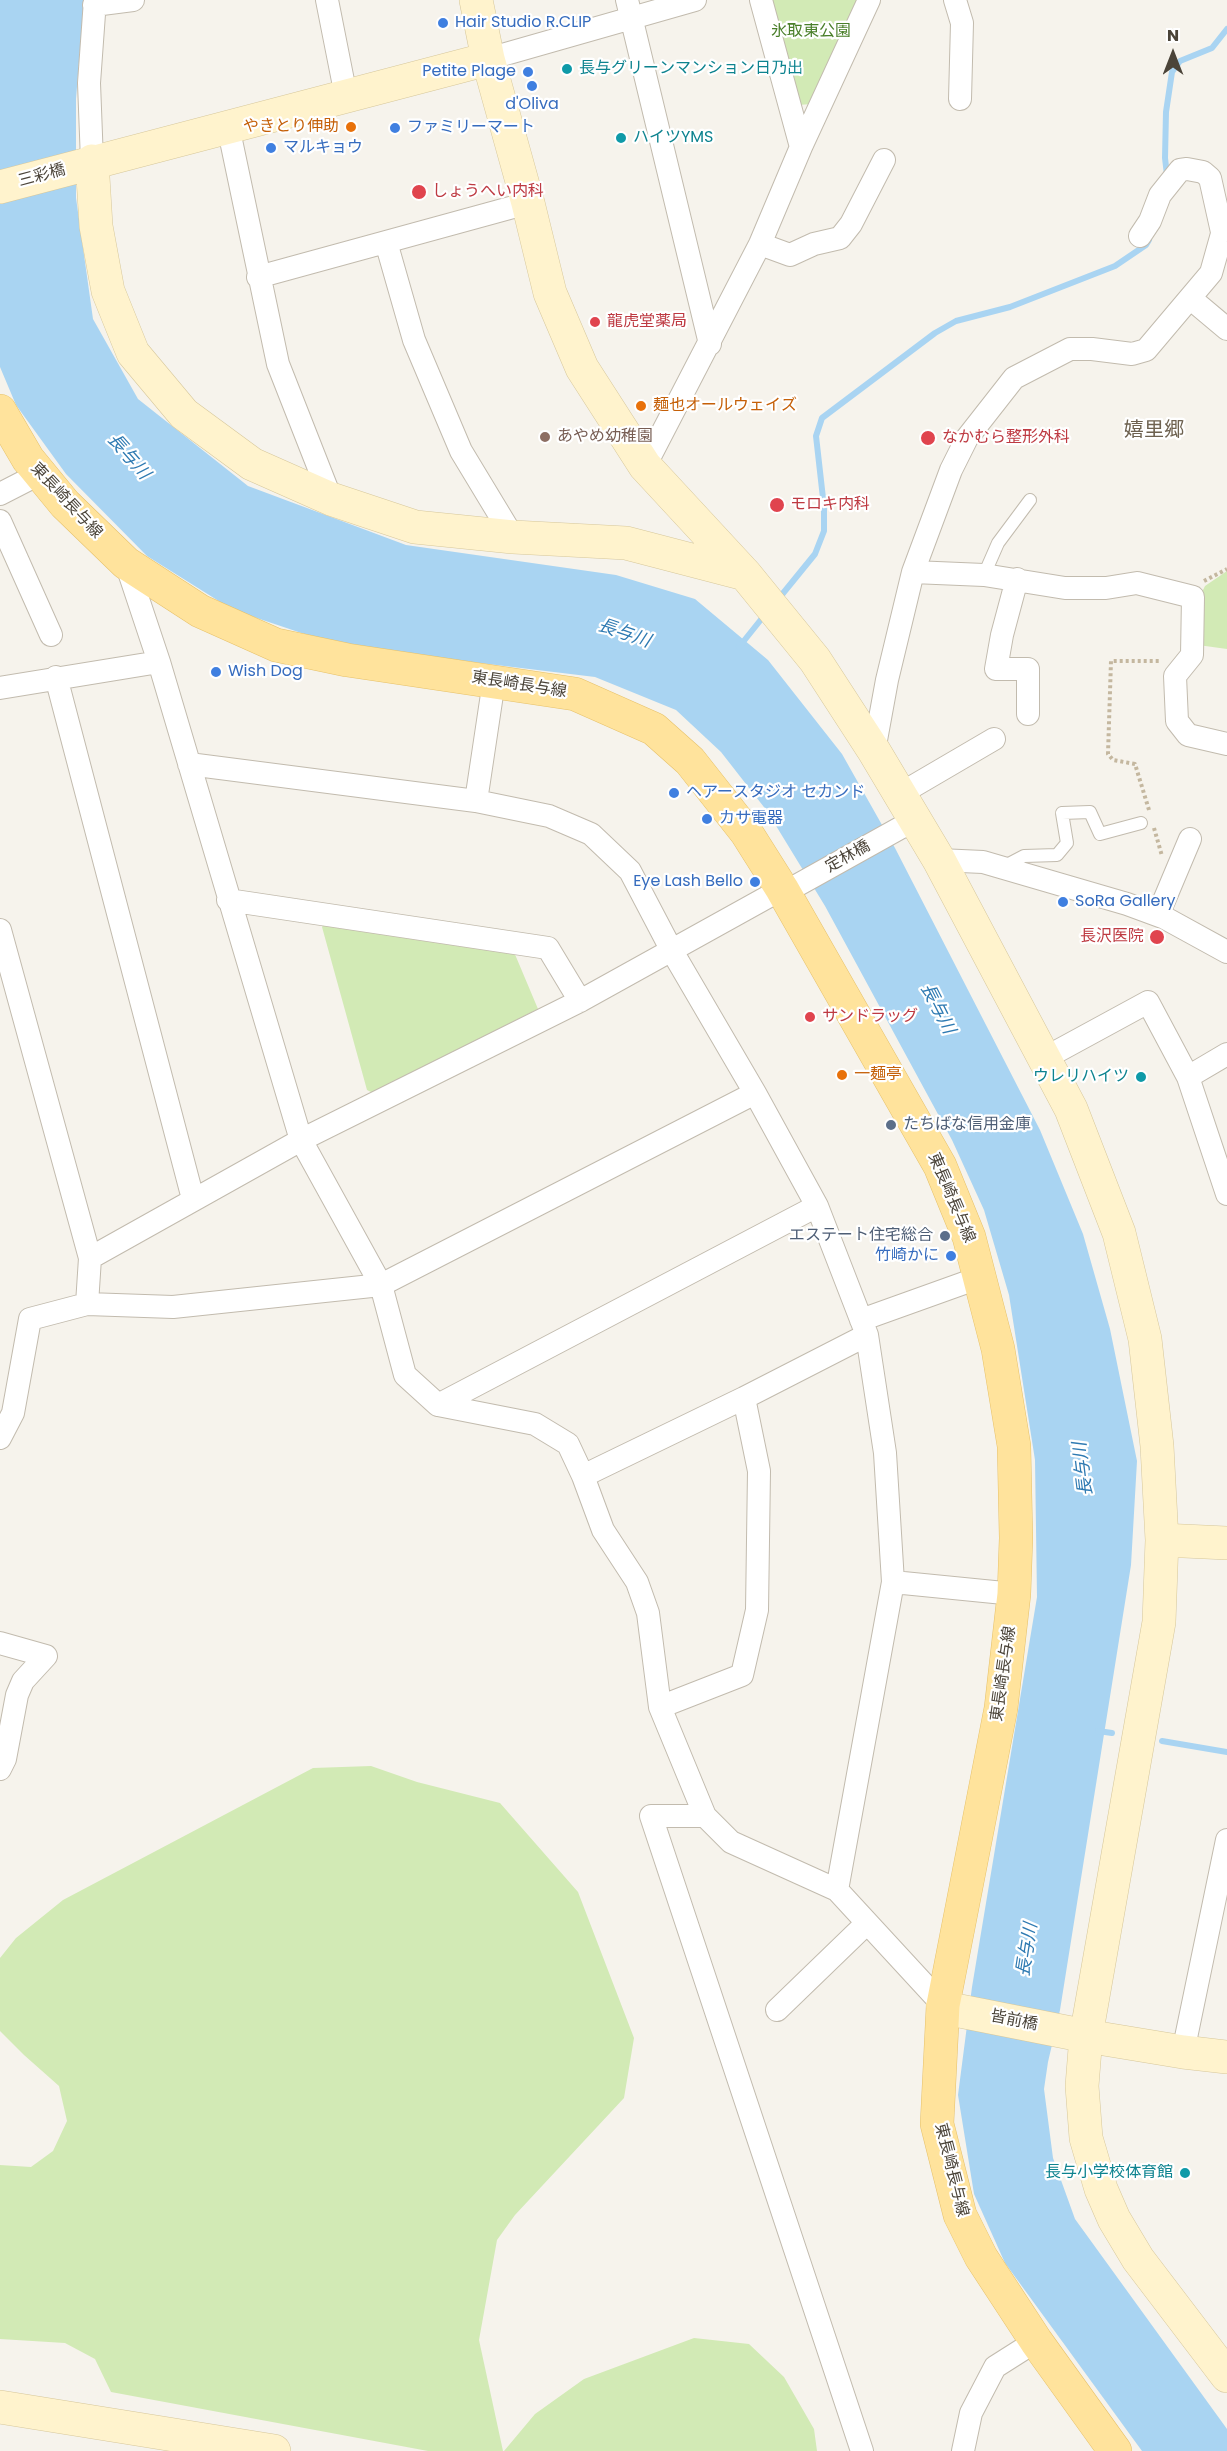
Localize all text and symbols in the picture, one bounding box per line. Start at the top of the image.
place label: Hair Studio R.CLIP [455,13,591,33]
marker: Hair Studio R.CLIP [436,16,450,30]
park label: 氷取東公園 [771,22,851,42]
north arrow [1143,24,1203,84]
text: N [1167,24,1179,47]
place label: 長与グリーンマンション日乃出 [579,59,803,79]
place label: Petite Plage [422,62,516,82]
marker: 長与グリーンマンション日乃出 [560,62,574,76]
marker: Petite Plage [521,65,535,79]
marker: d'Oliva [525,79,539,93]
place label: d'Oliva [505,95,559,115]
place label: やきとり伸助 [243,117,339,137]
place label: ファミリーマート [407,118,535,138]
marker: やきとり伸助 [344,120,358,134]
marker: ファミリーマート [388,121,402,135]
place label: ハイツYMS [633,128,714,148]
marker: ハイツYMS [614,131,628,145]
place label: マルキョウ [283,138,363,158]
marker: マルキョウ [264,141,278,155]
street label: 三彩橋 [16,161,68,191]
place label: しょうへい内科 [432,182,544,202]
marker: しょうへい内科 [410,183,428,201]
place label: 龍虎堂薬局 [607,312,687,332]
marker: 龍虎堂薬局 [588,315,602,329]
place label: 麺也オールウェイズ [653,396,797,416]
marker: 麺也オールウェイズ [634,399,648,413]
district label: 嬉里郷 [1124,419,1184,443]
place label: あやめ幼稚園 [557,427,653,447]
place label: なかむら整形外科 [942,428,1070,448]
marker: なかむら整形外科 [919,429,937,447]
water label: 長与川 [102,430,154,484]
marker: あやめ幼稚園 [538,430,552,444]
street label: 東長崎長与線 [26,459,106,543]
place label: モロキ内科 [790,495,870,515]
marker: モロキ内科 [768,496,786,514]
water label: 長与川 [595,615,653,653]
place label: Wish Dog [228,662,303,682]
marker: Wish Dog [209,665,223,679]
street label: 東長崎長与線 [470,668,568,702]
place label: ヘアースタジオ セカンド [686,783,865,803]
marker: ヘアースタジオ セカンド [667,786,681,800]
place label: カサ電器 [719,809,783,829]
marker: カサ電器 [700,812,714,826]
street label: 定林橋 [822,837,874,877]
place label: Eye Lash Bello [633,872,743,892]
marker: Eye Lash Bello [748,875,762,889]
place label: SoRa Gallery [1075,892,1175,912]
marker: SoRa Gallery [1056,895,1070,909]
place label: 長沢医院 [1080,927,1144,947]
marker: 長沢医院 [1148,928,1166,946]
water label: 長与川 [915,980,959,1038]
place label: サンドラッグ [822,1007,918,1027]
marker: サンドラッグ [803,1010,817,1024]
place label: 一麺亭 [854,1065,902,1085]
place label: ウレリハイツ [1033,1067,1129,1087]
marker: 一麺亭 [835,1068,849,1082]
marker: ウレリハイツ [1134,1070,1148,1084]
place label: たちばな信用金庫 [903,1115,1031,1135]
marker: たちばな信用金庫 [884,1118,898,1132]
street label: 東長崎長与線 [923,1150,979,1246]
place label: エステート住宅総合 [789,1226,933,1246]
marker: エステート住宅総合 [938,1229,952,1243]
place label: 竹崎かに [875,1246,939,1266]
marker: 竹崎かに [944,1249,958,1263]
water label: 長与川 [1070,1441,1098,1497]
street label: 東長崎長与線 [988,1625,1020,1723]
water label: 長与川 [1013,1922,1043,1978]
street label: 皆前橋 [989,2007,1039,2035]
street label: 東長崎長与線 [930,2121,972,2219]
place label: 長与小学校体育館 [1045,2163,1173,2183]
marker: 長与小学校体育館 [1178,2166,1192,2180]

